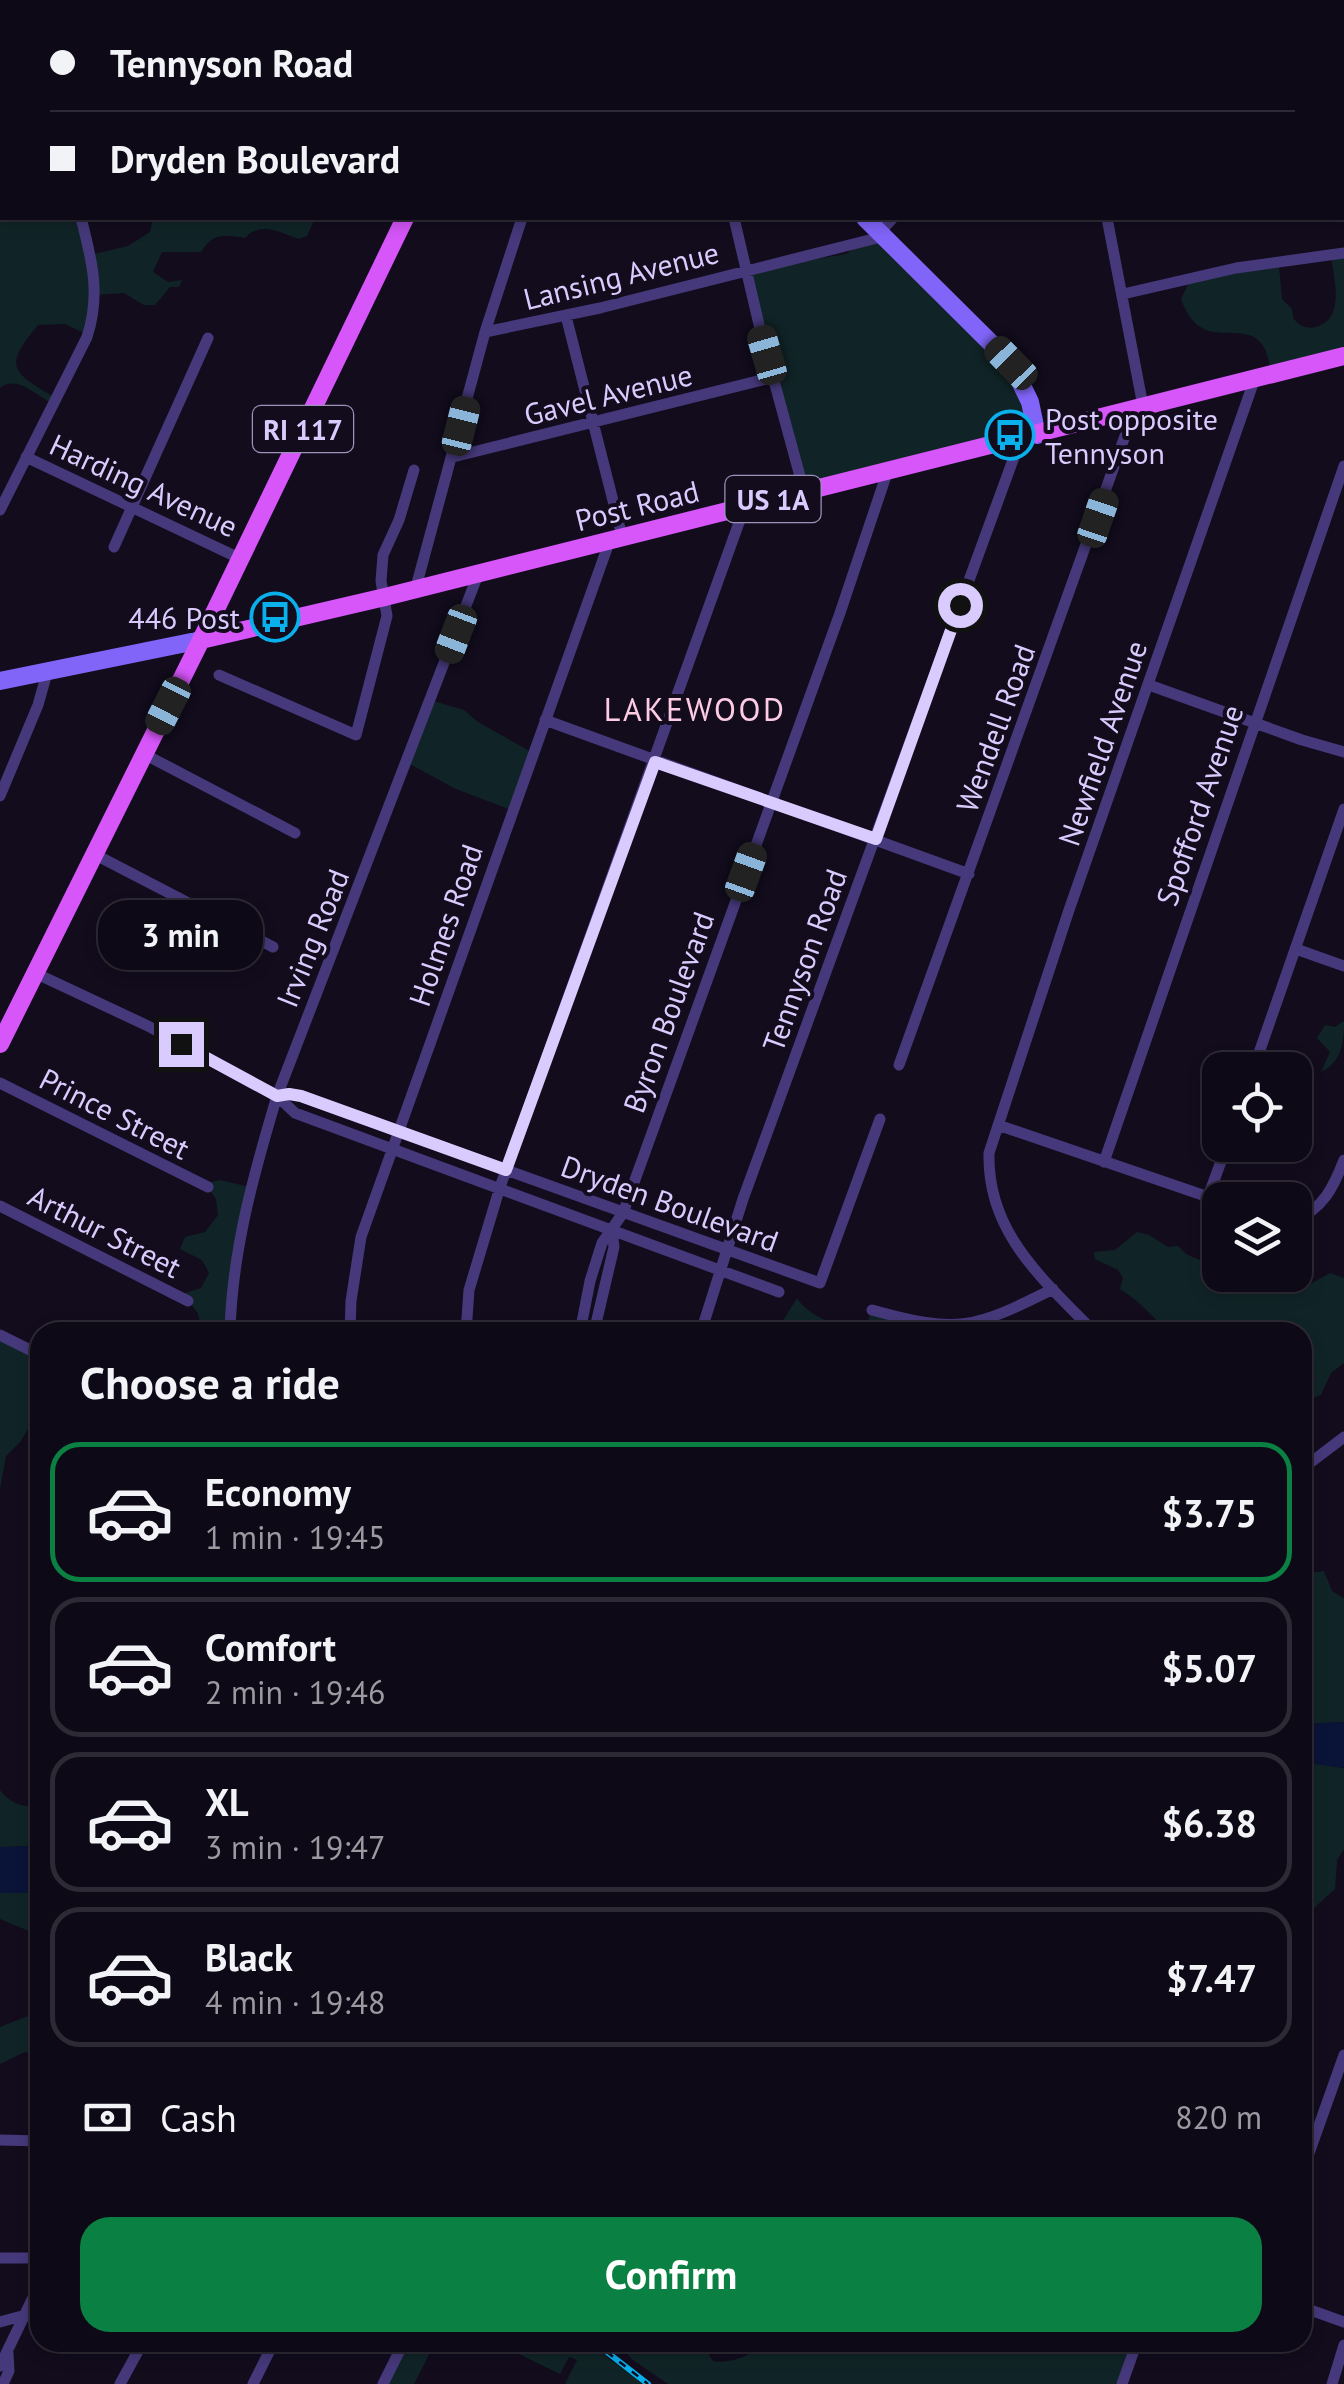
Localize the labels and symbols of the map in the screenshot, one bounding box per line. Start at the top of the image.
street label: Lansing Avenue [519,232,723,318]
car [744,322,790,388]
car [979,331,1043,395]
street label: Gavel Avenue [520,354,696,434]
car [439,393,483,459]
place label: Post opposite Tennyson [1045,399,1218,472]
road number: RI 117 [253,406,353,452]
bus stop icon: Post opposite Tennyson [984,409,1036,461]
street label: Harding Avenue [44,424,244,546]
street label: Post Road [571,471,703,539]
road number: US 1A [726,476,820,522]
car [1074,485,1122,551]
route start [938,583,983,628]
bus stop icon: 446 Post [249,591,301,643]
place label: 446 Post [128,598,240,637]
car [431,601,481,667]
street label: Newfield Avenue [1049,635,1155,851]
street label: Wendell Road [947,639,1043,817]
car [141,672,195,740]
district label: LAKEWOOD [604,688,786,730]
street label: Spofford Avenue [1146,699,1252,911]
street label: Holmes Road [399,839,491,1011]
car [722,839,770,905]
street label: Irving Road [267,863,357,1013]
street label: Tennyson Road [753,863,855,1057]
callout: 3 min [99,899,264,969]
street label: Byron Boulevard [614,906,722,1118]
route end [159,1022,204,1067]
street label: Prince Street [33,1059,197,1167]
street label: Dryden Boulevard [556,1146,784,1260]
street label: Arthur Street [22,1176,188,1286]

